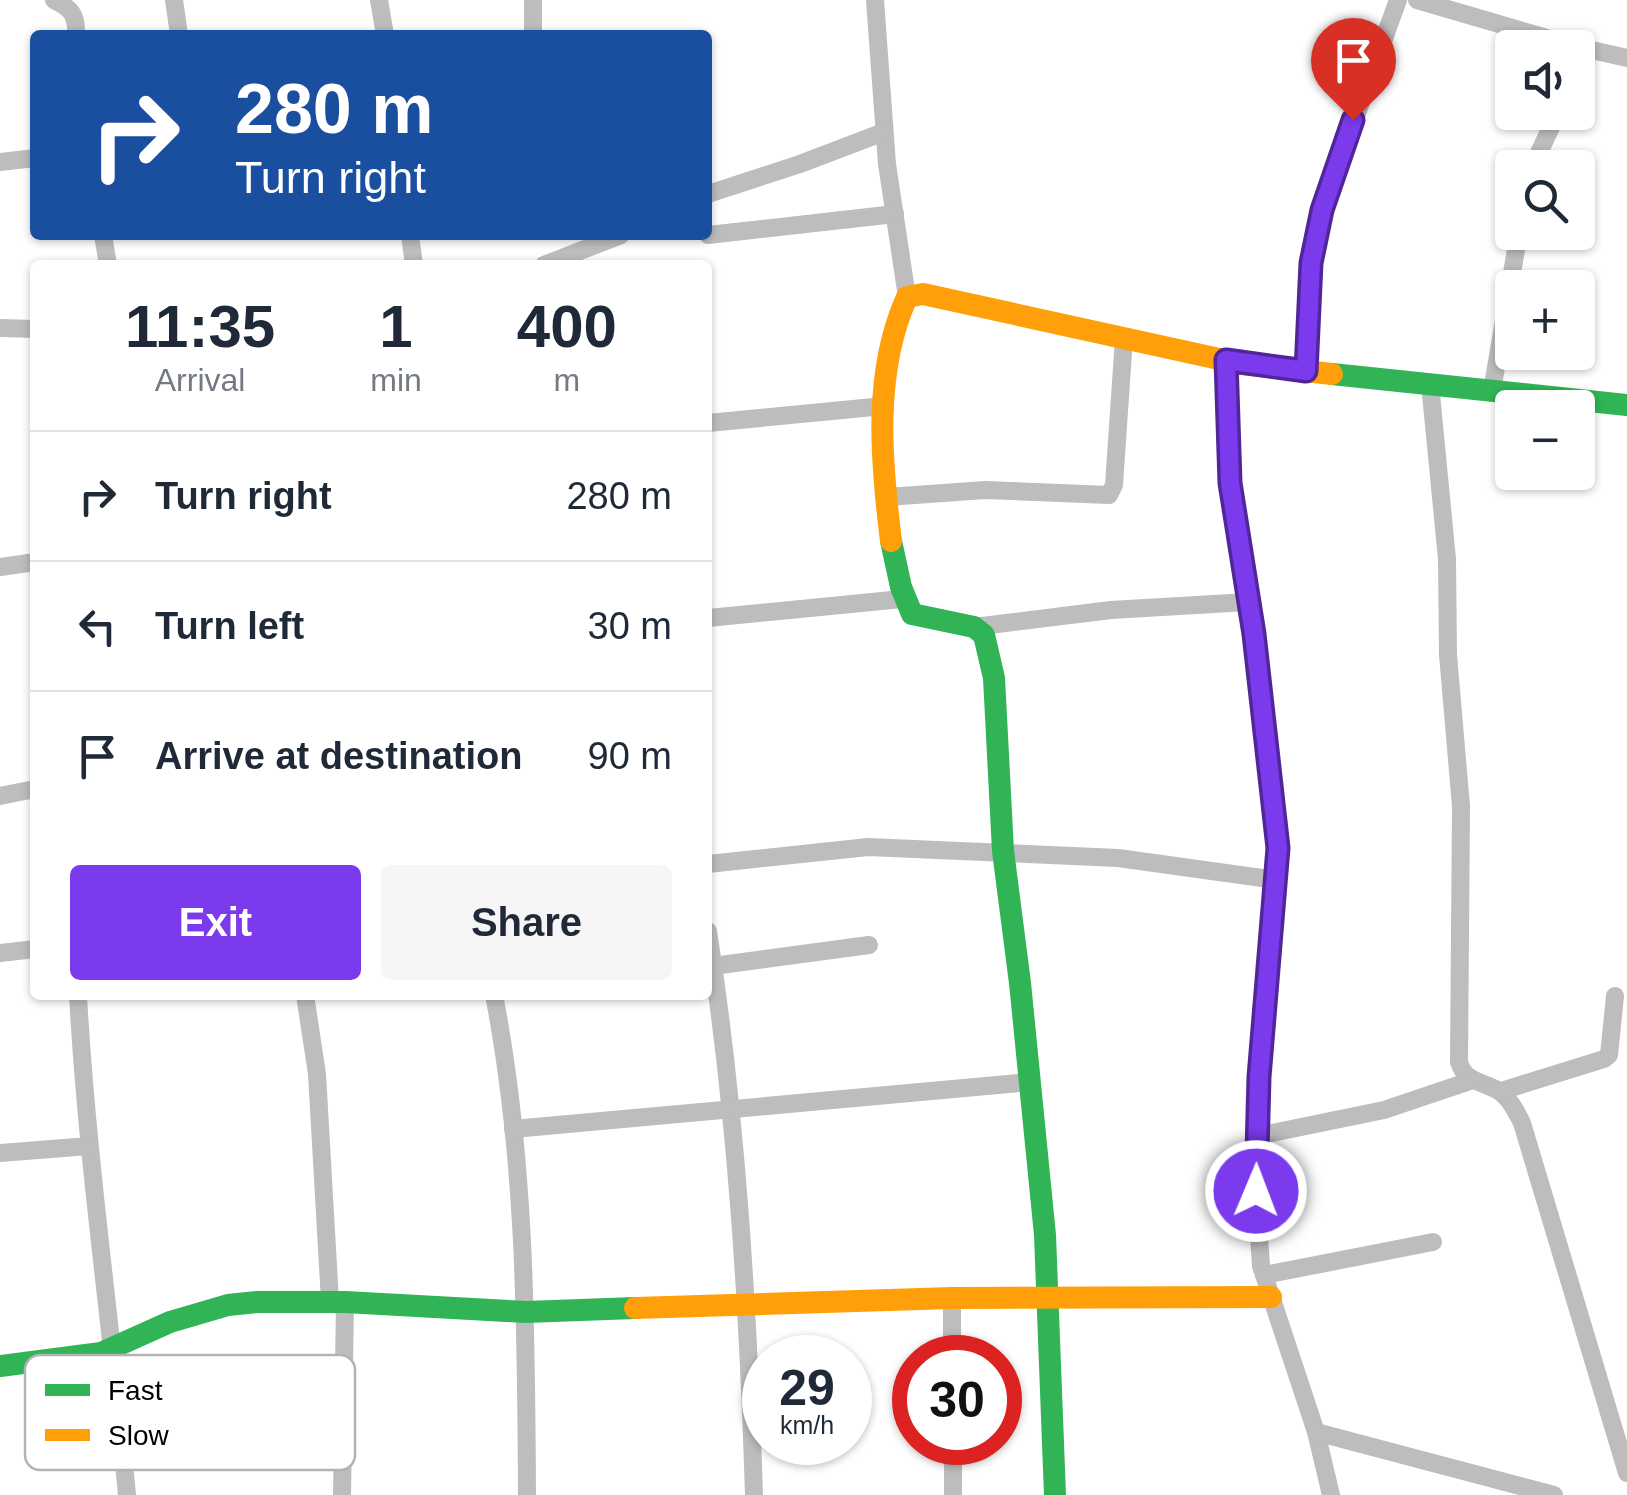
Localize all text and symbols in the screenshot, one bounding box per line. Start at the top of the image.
pin [1311,18,1396,121]
map controls [1495,30,1595,490]
button: sound [1495,30,1595,130]
icon: arrive [1326,33,1381,88]
icon: right [70,70,200,200]
text: 280 m [235,70,433,148]
button: search [1495,150,1595,250]
text: Turn right [235,152,426,203]
button: + [1495,270,1595,370]
text: 11:35 [125,293,275,360]
text: 1 [379,293,413,360]
text: 400 [517,293,617,360]
text: Arrival [155,362,245,398]
text: min [370,362,422,398]
text: m [554,362,580,398]
button: − [1495,390,1595,490]
icon: right [70,469,125,524]
text: Turn right [155,475,332,517]
text: 280 m [566,475,672,517]
icon: left [70,599,125,654]
text: Turn left [155,605,304,647]
text: 30 m [588,605,672,647]
icon: arrive [70,729,125,784]
text: Arrive at destination [155,735,522,777]
text: 90 m [588,735,672,777]
button: Exit [70,865,361,980]
button: Share [381,865,672,980]
position arrow [1204,1139,1308,1243]
speed limit sign: 30 [892,1335,1022,1465]
legend [25,1355,355,1470]
text: 29 [779,1360,835,1416]
text: Fast [108,1375,163,1406]
text: km/h [780,1411,834,1439]
text: Slow [108,1420,169,1451]

